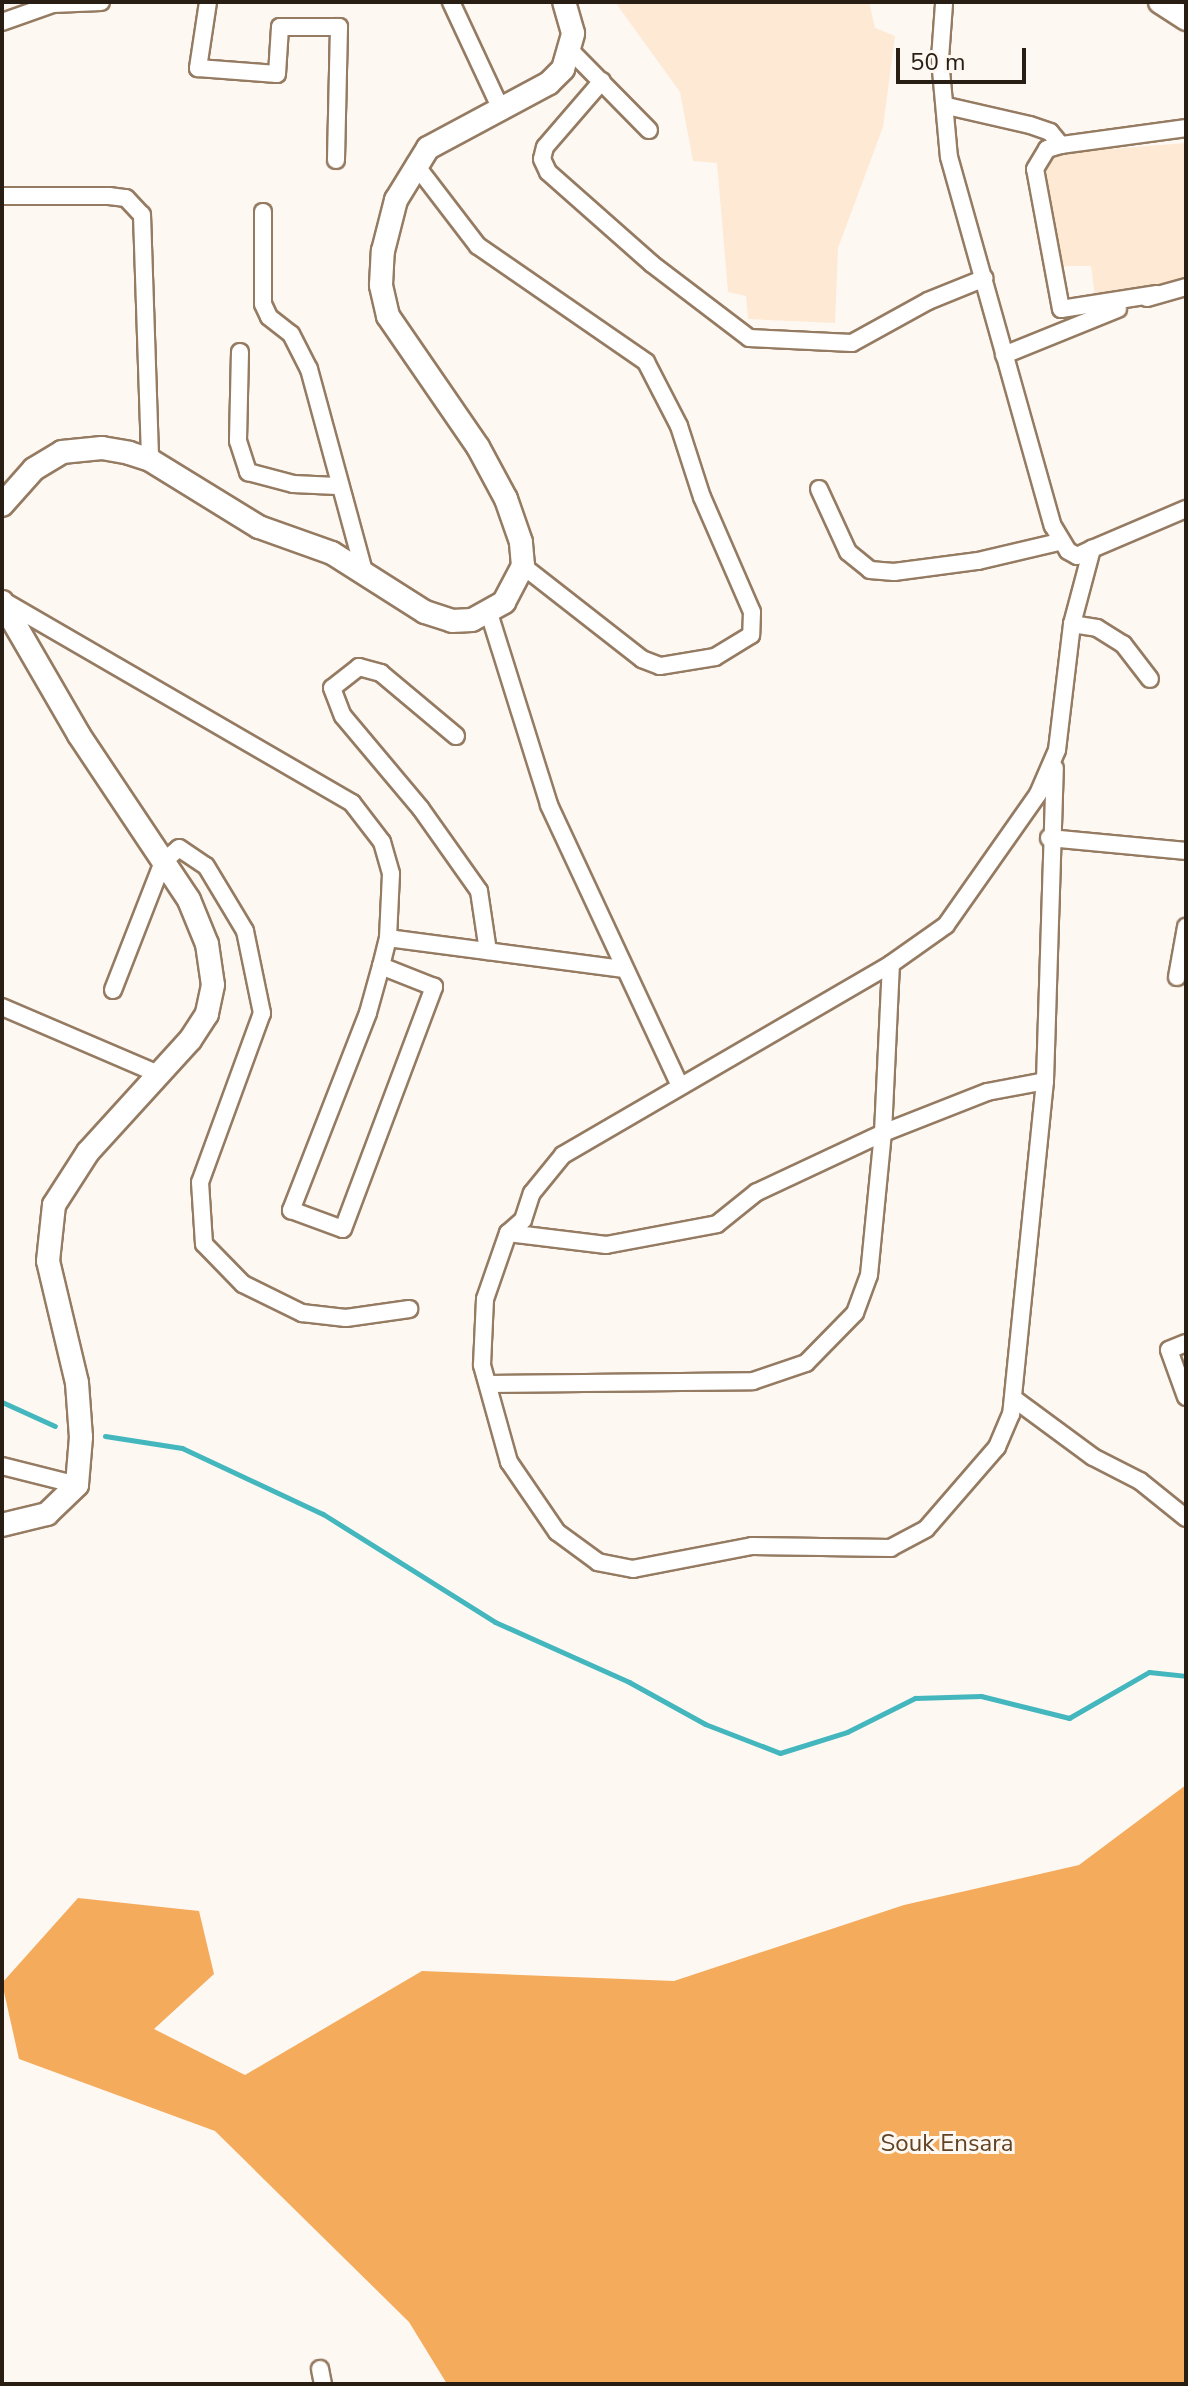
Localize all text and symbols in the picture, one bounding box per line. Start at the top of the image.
scale bar [900,32,1030,82]
text: 50 m [910,46,966,78]
park label: Souk Ensara [881,2130,1013,2158]

